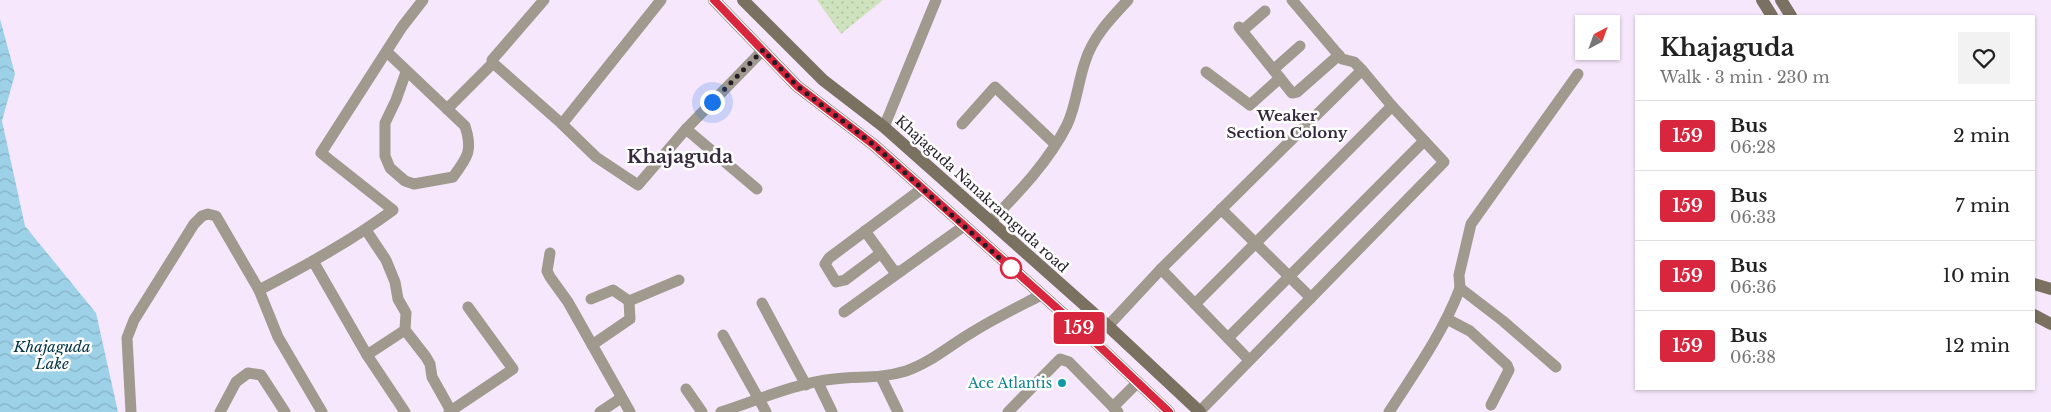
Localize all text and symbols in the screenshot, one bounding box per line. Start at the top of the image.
north arrow [1575,15,1620,60]
map controls [1575,15,1620,60]
button: heart [1958,32,2010,84]
text: Khajaguda [1660,33,1794,62]
text: Walk · 3 min · 230 m [1660,67,1830,87]
your location [700,90,725,115]
district label: Weaker Section Colony [1227,106,1348,142]
street label: Khajaguda Nanakramguda road [892,112,1072,277]
text: Bus [1730,114,1767,137]
text: 2 min [1953,124,2010,147]
text: 159 [1672,125,1703,147]
text: 06:28 [1730,137,1776,157]
district label: Khajaguda [627,145,733,168]
text: Bus [1730,184,1767,207]
text: 7 min [1955,194,2010,217]
text: 159 [1672,195,1703,217]
text: 06:33 [1730,207,1776,227]
text: Bus [1730,254,1767,277]
unlabelled marker [1000,257,1022,279]
text: 10 min [1943,264,2010,287]
text: 159 [1672,265,1703,287]
text: 06:36 [1730,277,1776,297]
line badge: 159 [1050,312,1108,344]
text: 159 [1064,317,1094,339]
text: Bus [1730,324,1767,347]
text: 12 min [1944,334,2010,357]
text: 159 [1672,335,1703,357]
water label: Khajaguda Lake [12,337,91,373]
text: 06:38 [1730,347,1776,367]
place label: Ace Atlantis [967,374,1052,392]
marker: Ace Atlantis [1056,377,1068,389]

